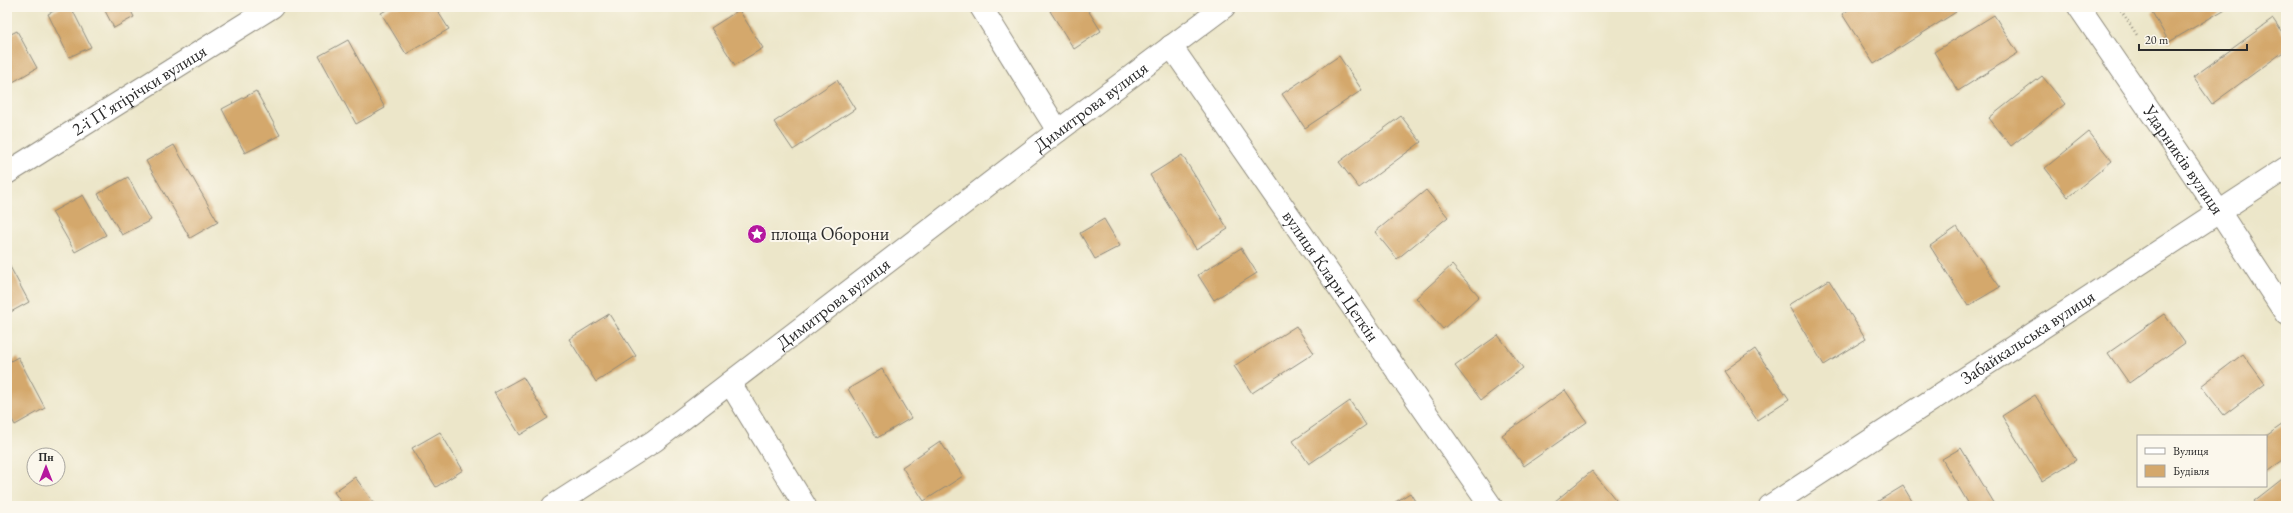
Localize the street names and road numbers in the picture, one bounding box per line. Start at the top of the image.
street label: 2-ї П’ятірічки вулиця [67,39,211,141]
street label: Димитрова вулиця [1028,56,1152,157]
street label: Ударників вулиця [2138,99,2230,219]
street label: вулиця Клари Цеткін [1278,205,1385,346]
street label: Димитрова вулиця [771,252,894,354]
street label: Забайкальська вулиця [1956,284,2099,389]

